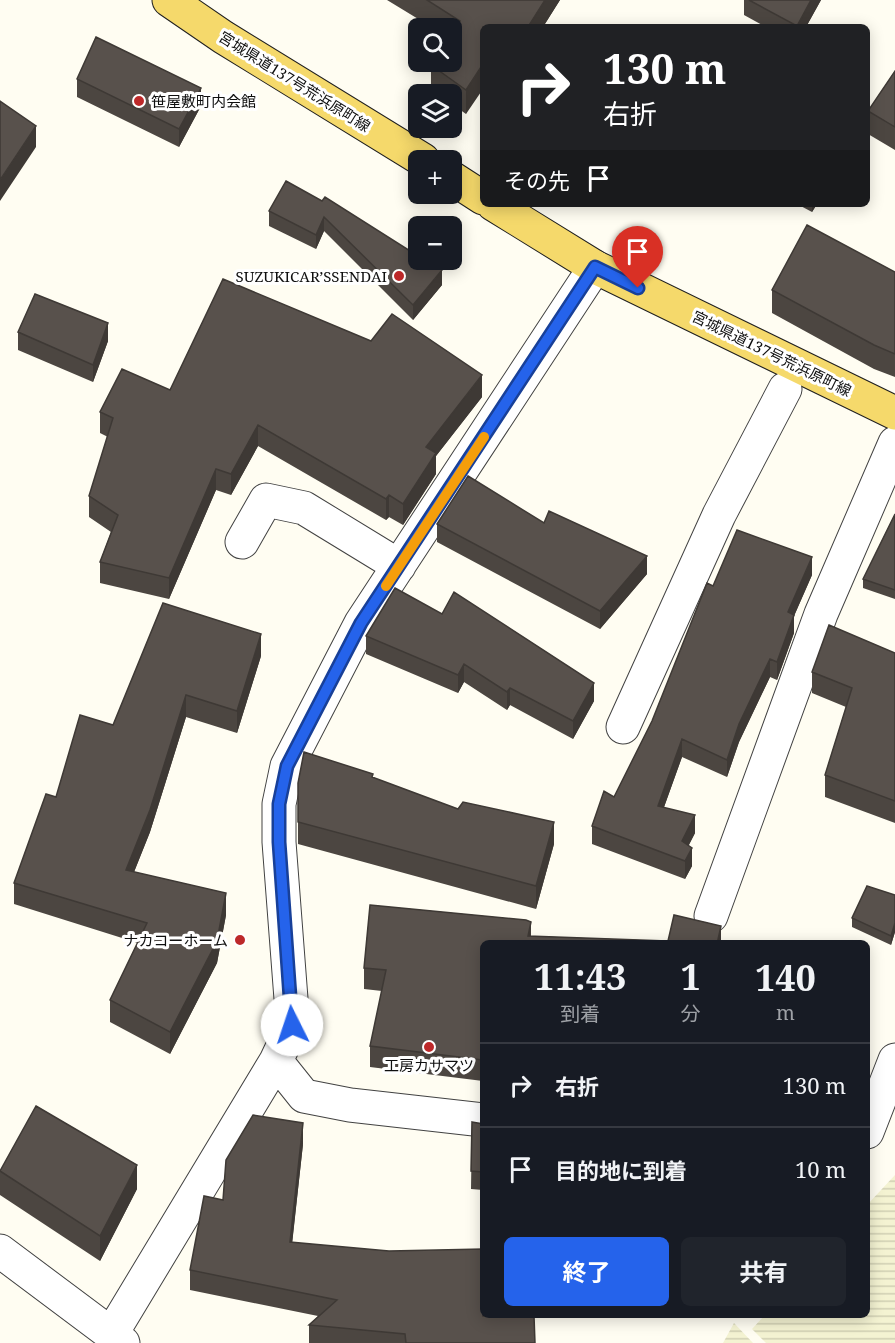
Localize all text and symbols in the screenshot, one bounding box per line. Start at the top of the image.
map controls [408,18,462,270]
button: search [408,18,462,72]
street label: 宮城県道137号荒浜原町線 [215,26,375,136]
text: 130 m [603,39,727,96]
icon: right [504,48,582,126]
button: layers [408,84,462,138]
place label: 笹屋敷町内会館 [151,91,256,111]
marker: 笹屋敷町内会館 [132,94,146,108]
text: 右折 [603,95,657,132]
button: + [408,150,462,204]
icon: arrive [582,162,615,195]
text: その先 [504,165,570,195]
button: − [408,216,462,270]
pin [612,226,663,288]
icon: arrive [621,235,654,268]
place label: SUZUKICAR’SSENDAI [236,266,387,286]
marker: SUZUKICAR’SSENDAI [392,269,406,283]
street label: 宮城県道137号荒浜原町線 [689,306,855,400]
place label: ナカコーホーム [123,930,228,950]
marker: ナカコーホーム [233,933,247,947]
text: 11:43 [534,952,626,1001]
text: 1 [680,952,701,1001]
text: 140 [755,953,816,1002]
position arrow [260,993,324,1057]
text: m [776,999,795,1026]
text: 到着 [560,1000,600,1027]
text: 分 [681,1000,701,1027]
marker: 工房カサマツ [422,1040,436,1054]
place label: 工房カサマツ [384,1055,474,1075]
icon: right [504,1069,537,1102]
text: 130 m [783,1070,846,1100]
text: 右折 [555,1071,599,1101]
icon: arrive [504,1153,537,1186]
text: 10 m [795,1154,846,1184]
text: 目的地に到着 [555,1155,687,1185]
button: 終了 [504,1237,669,1306]
button: 共有 [681,1237,846,1306]

